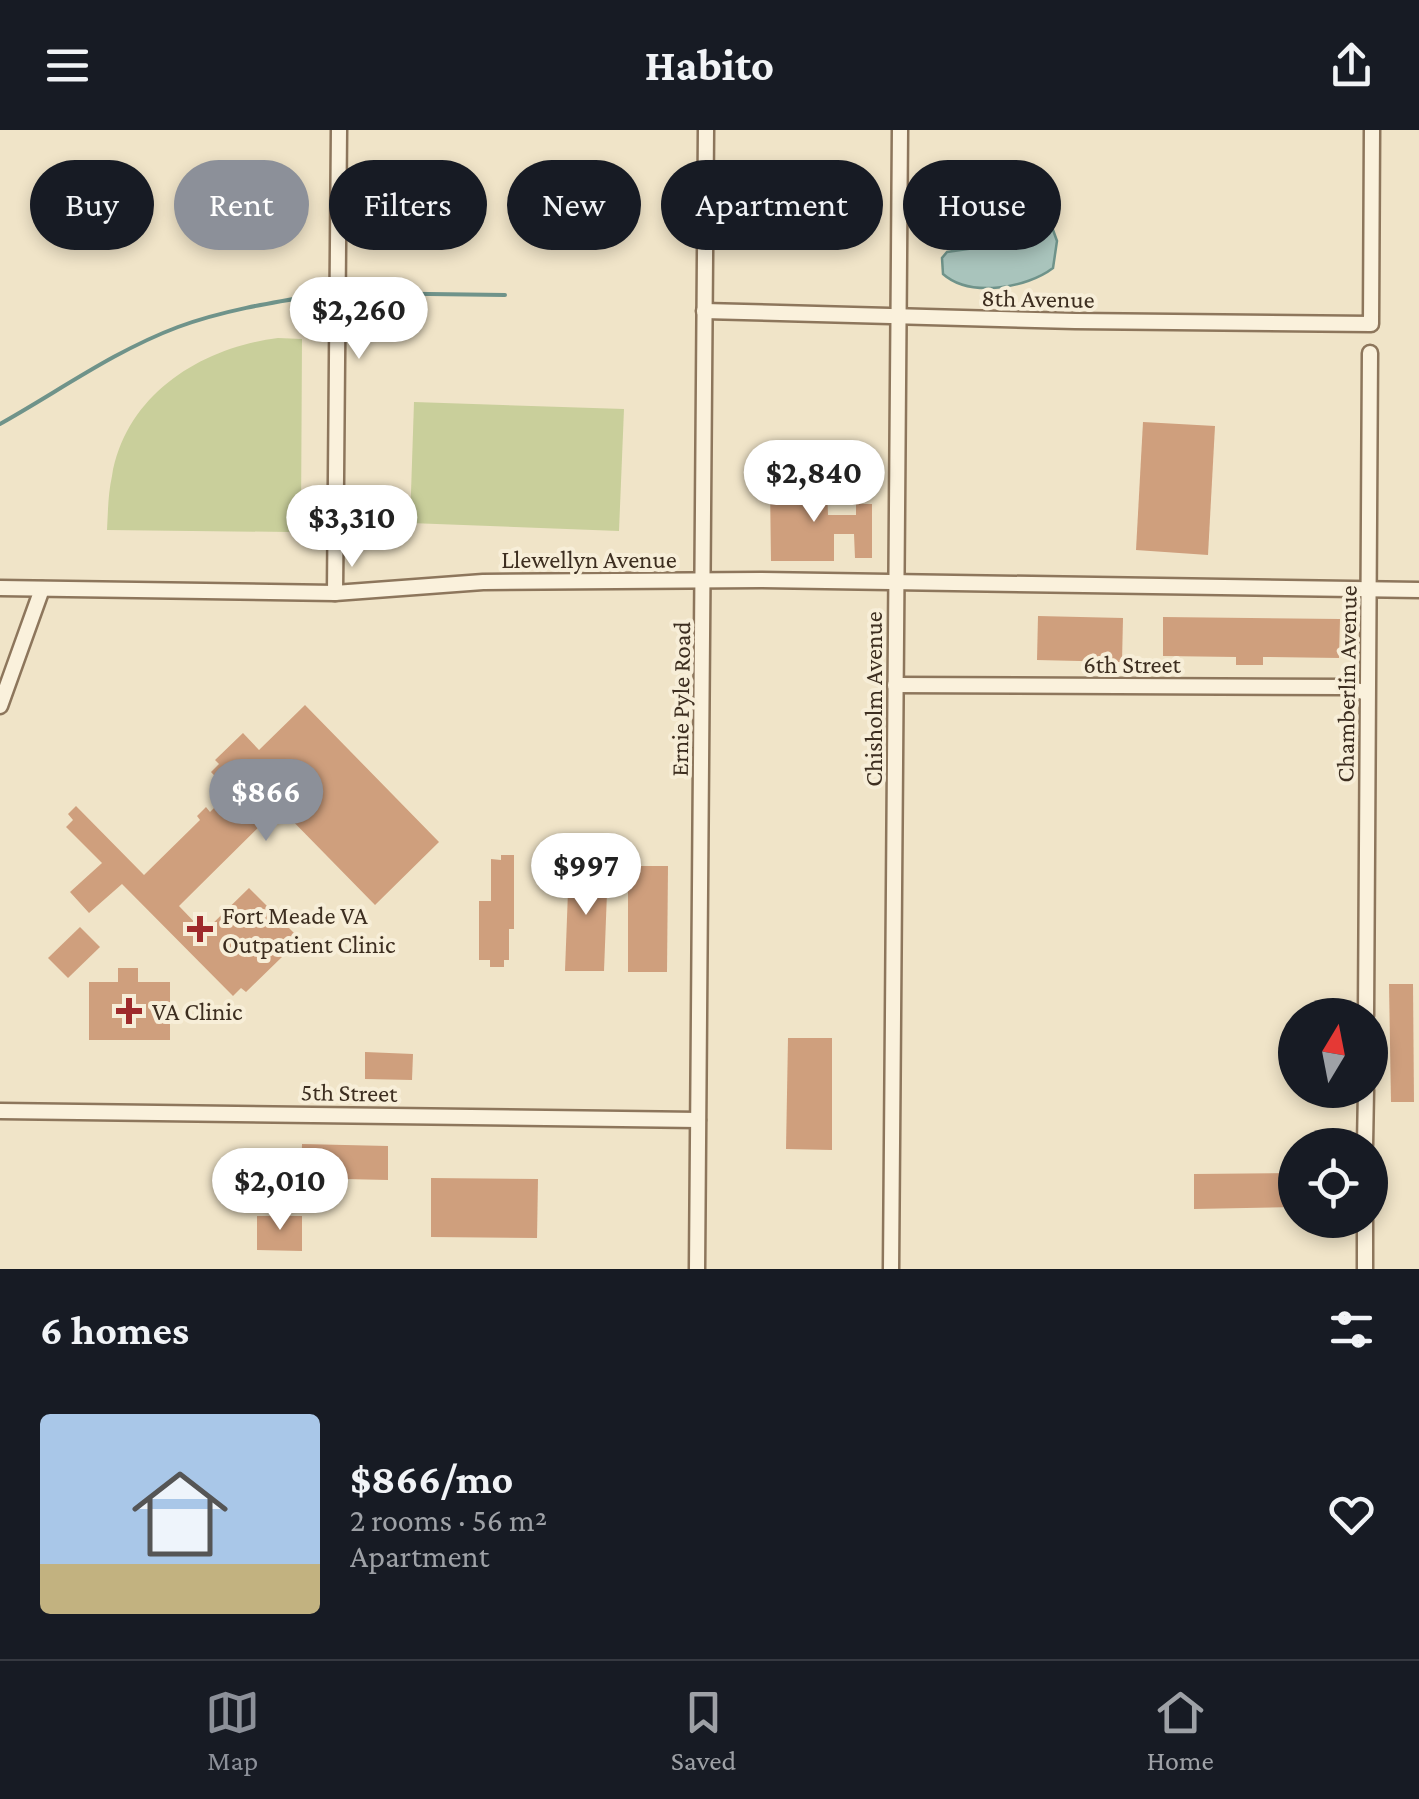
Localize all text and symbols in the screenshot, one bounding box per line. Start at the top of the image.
icon: menu [40,38,95,93]
icon: share [1324,38,1379,93]
text: Habito [645,40,774,90]
chip: Buy [30,160,154,250]
chip: Rent [174,160,309,250]
chip: Filters [329,160,487,250]
chip: New [507,160,641,250]
chip: Apartment [661,160,883,250]
chip: House [903,160,1061,250]
pin: $2,260 [278,277,440,362]
street label: 8th Avenue [981,284,1095,313]
text: $2,260 [312,291,406,327]
pin: $2,840 [733,440,895,525]
text: $2,840 [766,454,862,490]
pin: $3,310 [271,485,433,570]
text: $3,310 [308,499,396,535]
street label: Llewellyn Avenue [501,546,677,574]
street label: Chamberlin Avenue [1331,585,1362,783]
street label: Chisholm Avenue [860,611,887,787]
street label: Ernie Pyle Road [666,621,696,777]
street label: 6th Street [1083,651,1181,678]
pin: $866 [207,759,325,844]
text: $866 [231,773,301,809]
pin: $997 [527,833,645,918]
text: $997 [553,847,619,883]
place label: Fort Meade VA Outpatient Clinic [222,902,396,959]
marker: Fort Meade VA Outpatient Clinic [187,916,213,942]
marker: VA Clinic [116,998,142,1024]
place label: VA Clinic [152,998,243,1025]
north arrow [1278,998,1388,1108]
map controls [1278,998,1388,1238]
street label: 5th Street [300,1078,398,1107]
button: locate [1278,1128,1388,1238]
pin: $2,010 [199,1148,361,1233]
text: $2,010 [234,1162,326,1198]
icon: filters [1324,1302,1379,1357]
text: 6 homes [40,1306,189,1353]
icon: home [120,1454,240,1574]
text: $866/mo [350,1455,513,1502]
icon: heart [1324,1487,1379,1542]
text: 2 rooms · 56 m² [350,1502,547,1538]
text: Apartment [350,1538,489,1574]
tab: Map [205,1685,260,1776]
tab: Saved [671,1685,736,1776]
tab: Home [1147,1685,1214,1776]

